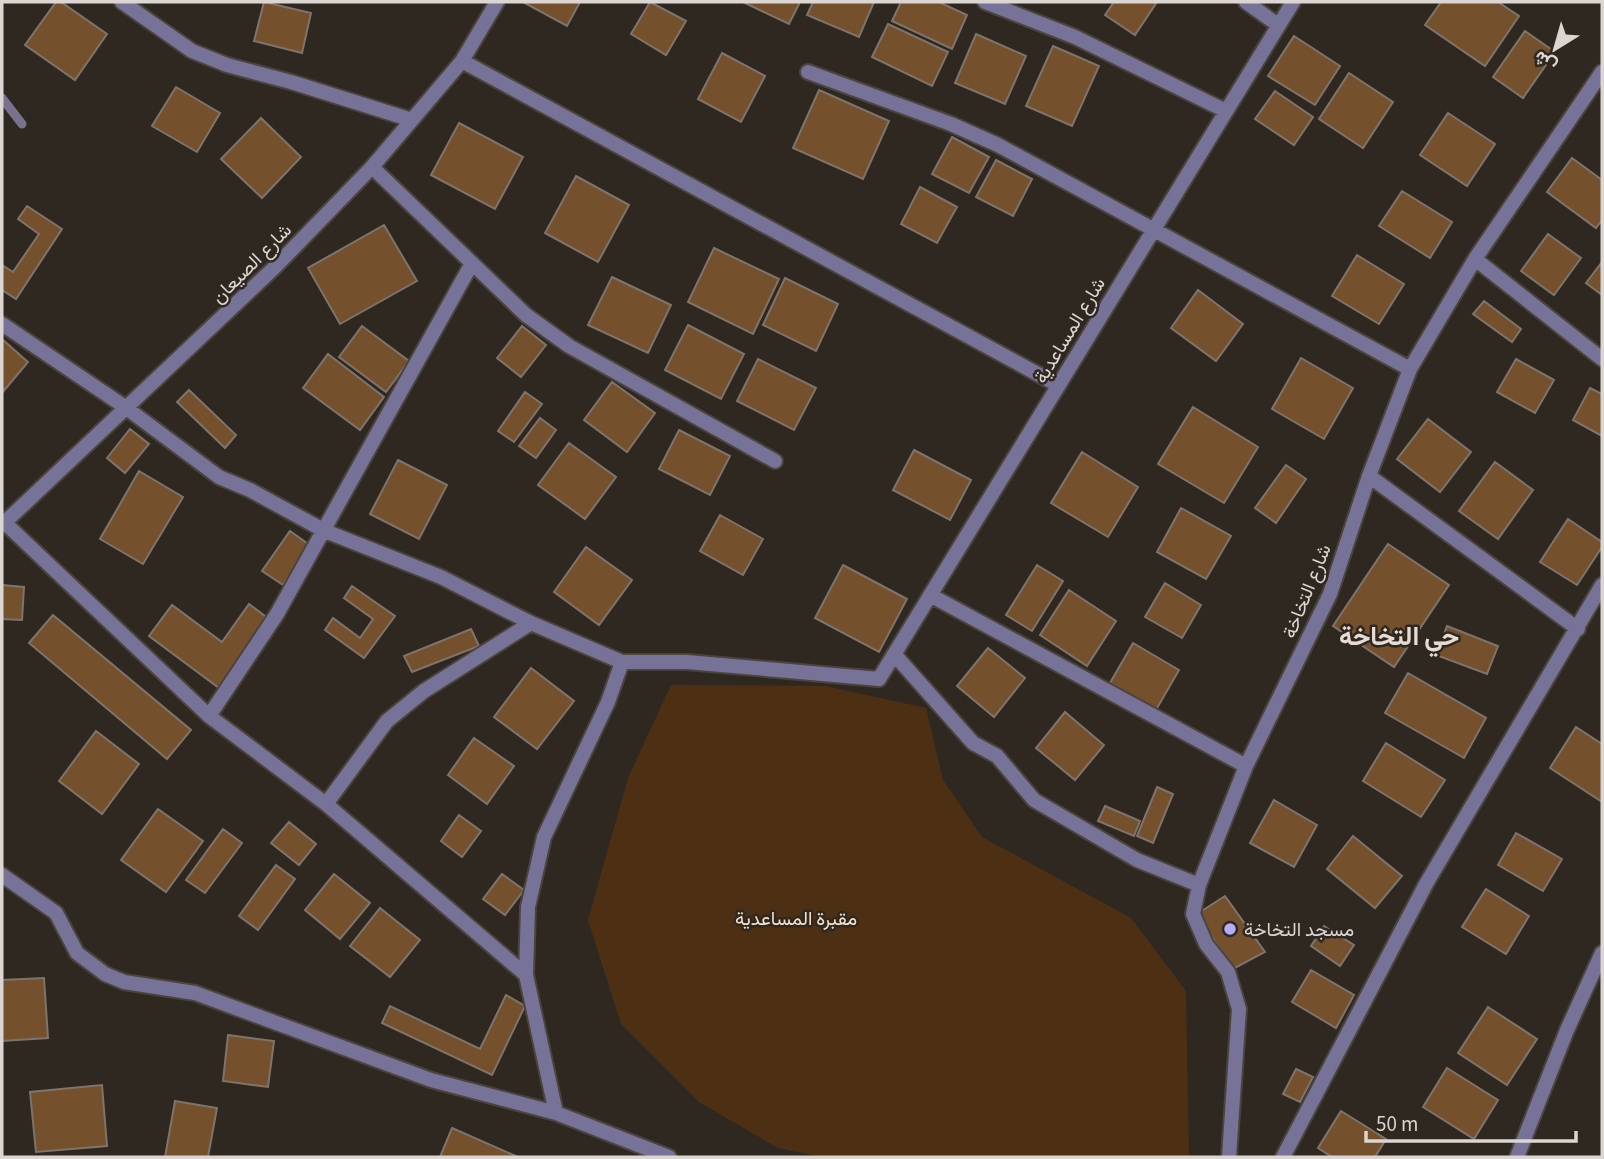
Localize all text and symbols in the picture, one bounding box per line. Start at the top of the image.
north arrow [1520,14,1590,84]
text: ش [1528,44,1563,79]
street label: شارع الصيعان [206,218,298,310]
street label: شارع المساعدية [1028,273,1113,389]
street label: شارع التخاخة [1276,541,1338,643]
district label: حي التخاخة [1339,618,1459,658]
park label: مقبرة المساعدية [735,906,857,933]
place label: مسجد التخاخة [1244,917,1354,944]
marker: مسجد التخاخة [1222,921,1238,937]
scale bar [1366,1100,1576,1144]
text: 50 m [1376,1109,1418,1139]

